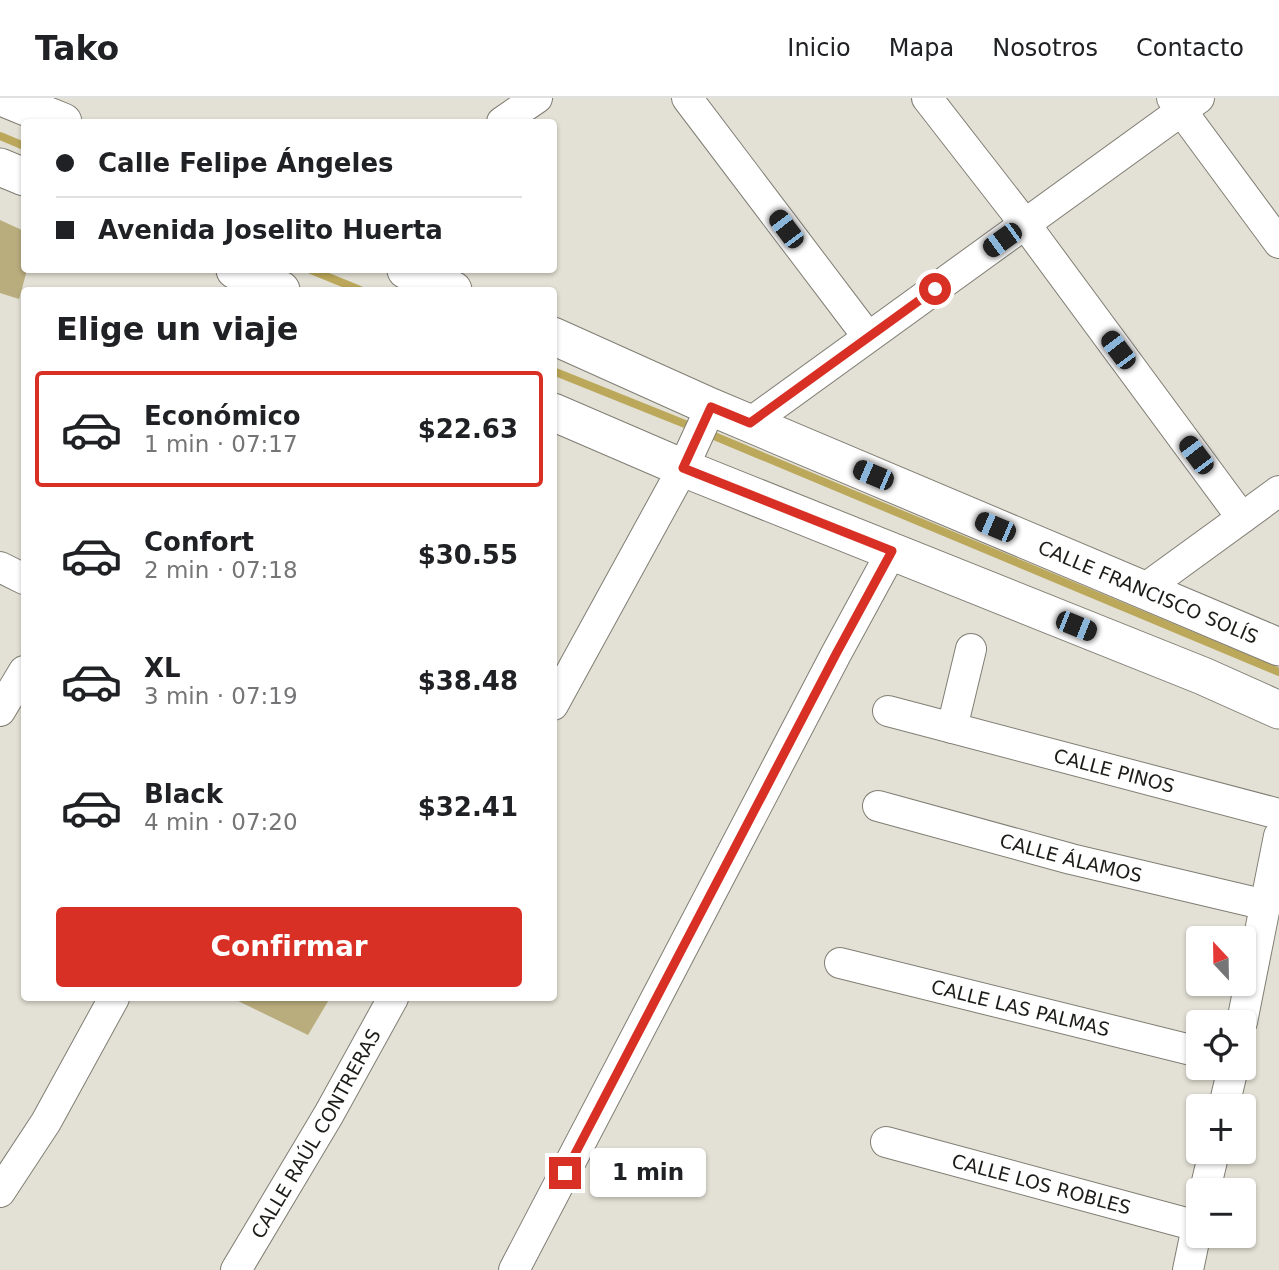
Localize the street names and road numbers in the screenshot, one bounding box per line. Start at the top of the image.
street label: CALLE FRANCISCO SOLÍS [1035,536,1262,648]
street label: CALLE PINOS [1052,744,1177,797]
street label: CALLE ÁLAMOS [998,829,1144,886]
street label: CALLE LAS PALMAS [929,975,1112,1040]
street label: CALLE RAÚL CONTRERAS [246,1025,385,1242]
street label: CALLE LOS ROBLES [950,1149,1133,1219]

